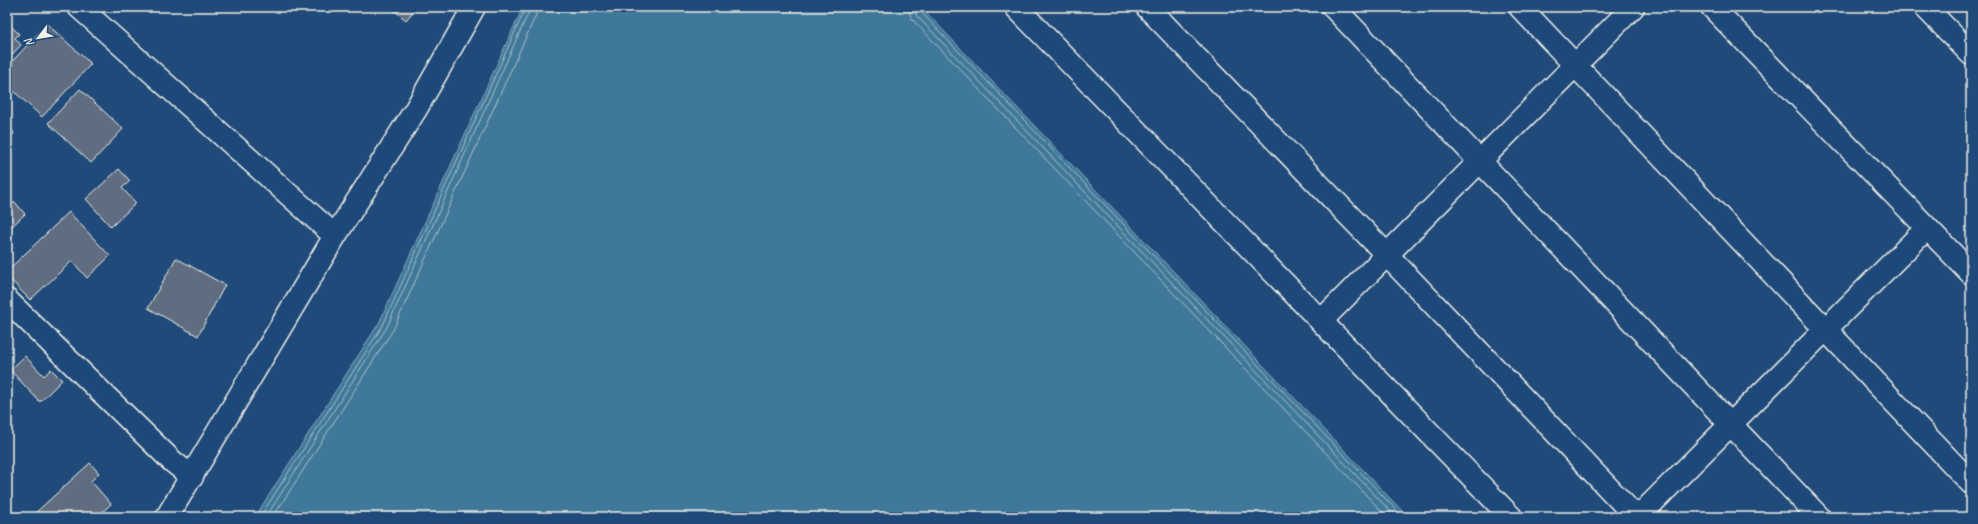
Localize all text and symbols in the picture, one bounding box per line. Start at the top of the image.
north arrow [18,18,58,58]
text: N [21,35,37,50]

